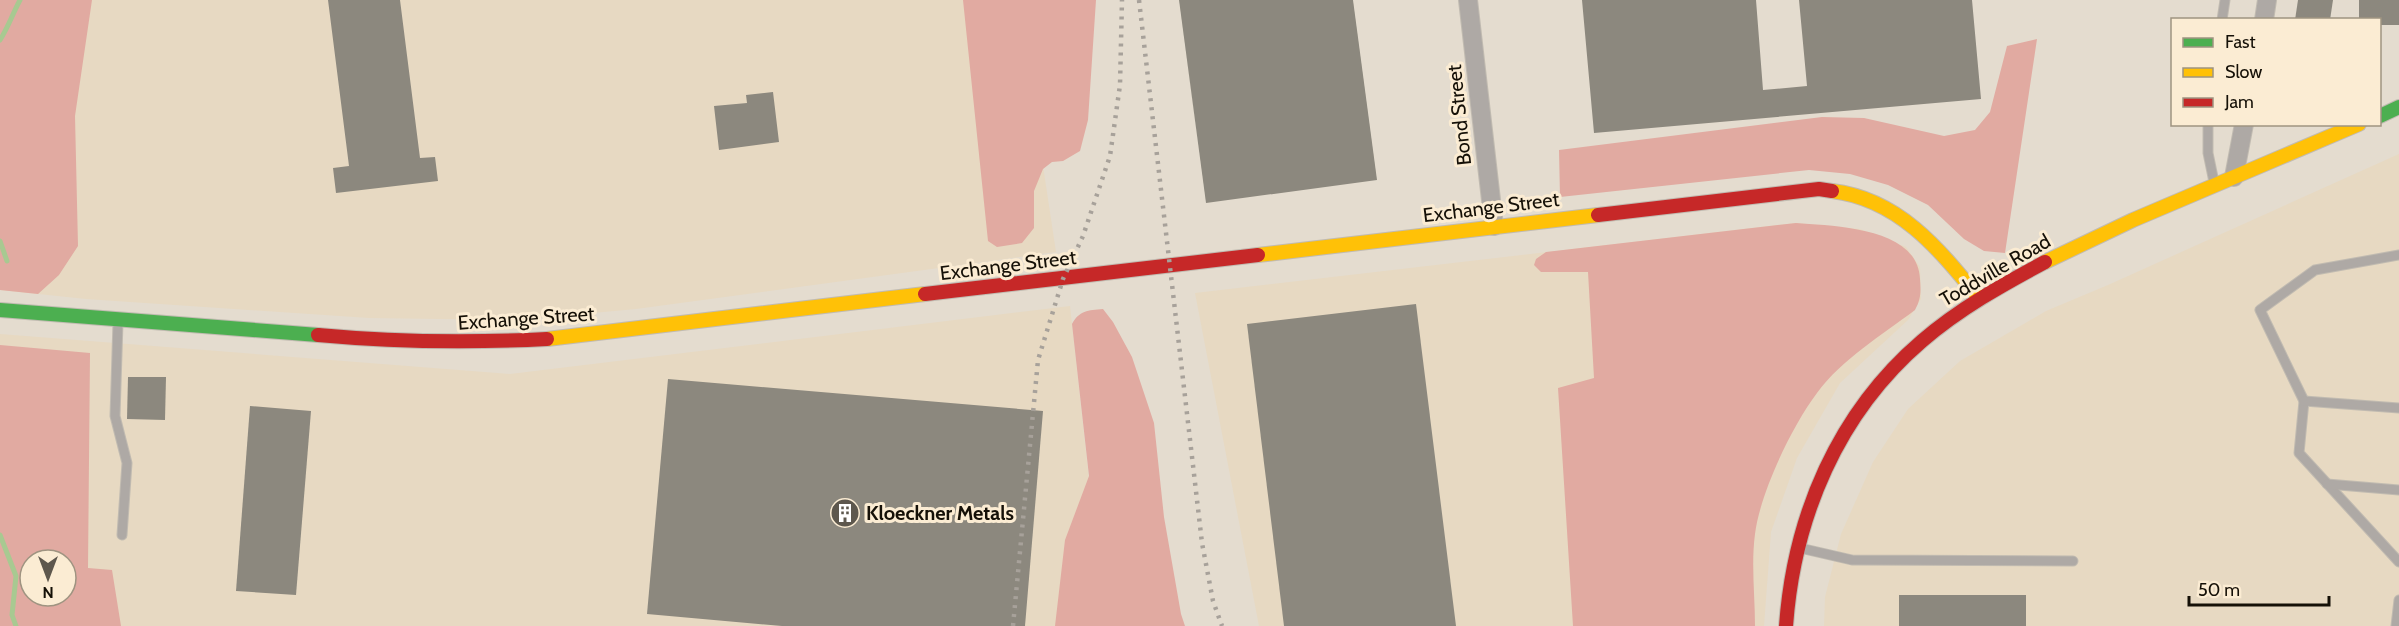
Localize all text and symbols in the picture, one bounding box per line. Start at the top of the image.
legend [2171,18,2381,126]
text: Fast [2225,31,2256,53]
text: Slow [2225,61,2262,83]
street label: Bond Street [1442,63,1476,167]
text: Jam [2224,91,2254,113]
street label: Exchange Street [1422,187,1561,227]
street label: Toddville Road [1935,229,2055,311]
street label: Exchange Street [939,245,1078,285]
street label: Exchange Street [457,301,595,335]
building icon: Kloeckner Metals [829,497,861,529]
place label: Kloeckner Metals [866,501,1014,525]
north arrow [18,548,78,608]
scale bar [2189,569,2328,607]
text: 50 m [2198,579,2240,601]
text: N [42,583,54,602]

